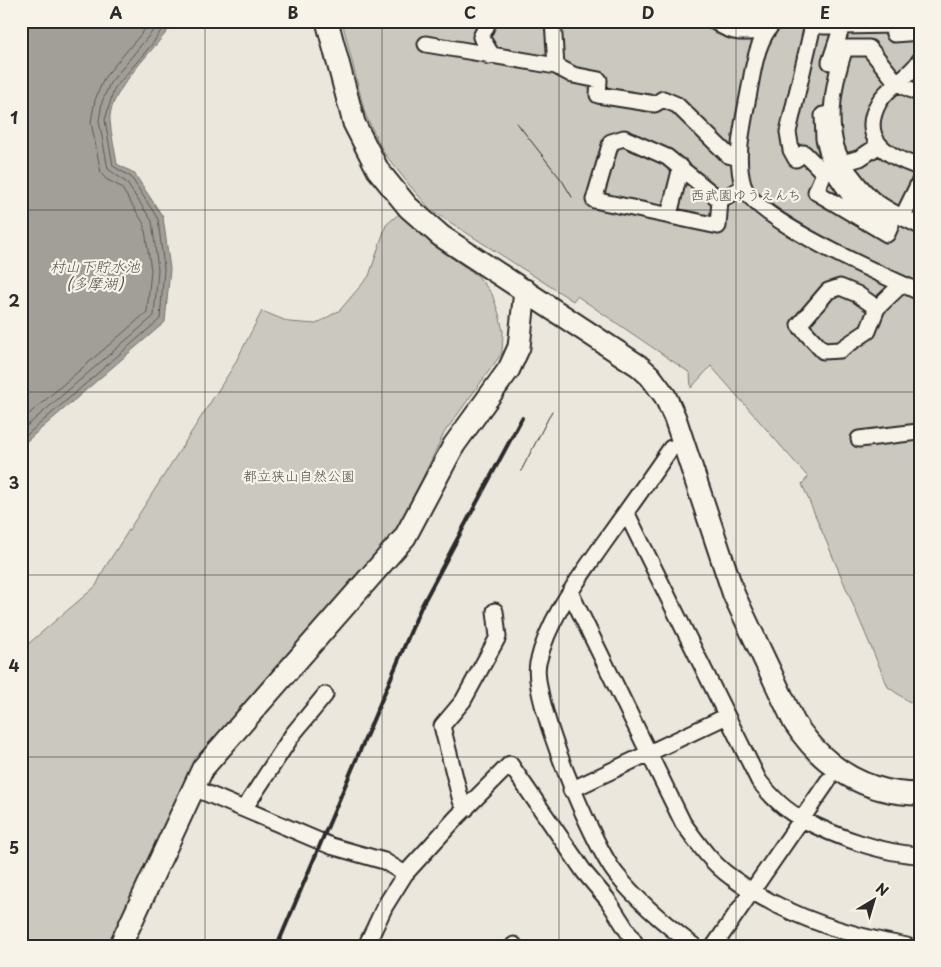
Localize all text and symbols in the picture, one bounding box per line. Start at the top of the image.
text: A [110,0,123,24]
text: B [288,0,299,24]
text: C [464,0,476,24]
text: D [642,0,654,24]
text: E [820,0,830,24]
text: 1 [10,105,18,129]
park label: 西武園ゆうえんち [690,184,802,205]
water label: 村山下貯水池 (多摩湖) [50,254,141,294]
text: 2 [8,288,20,312]
park label: 都立狭山自然公園 [243,465,355,486]
text: 3 [9,470,19,494]
text: 4 [9,653,20,677]
text: 5 [9,835,19,859]
north arrow [848,874,898,924]
text: N [871,878,893,901]

